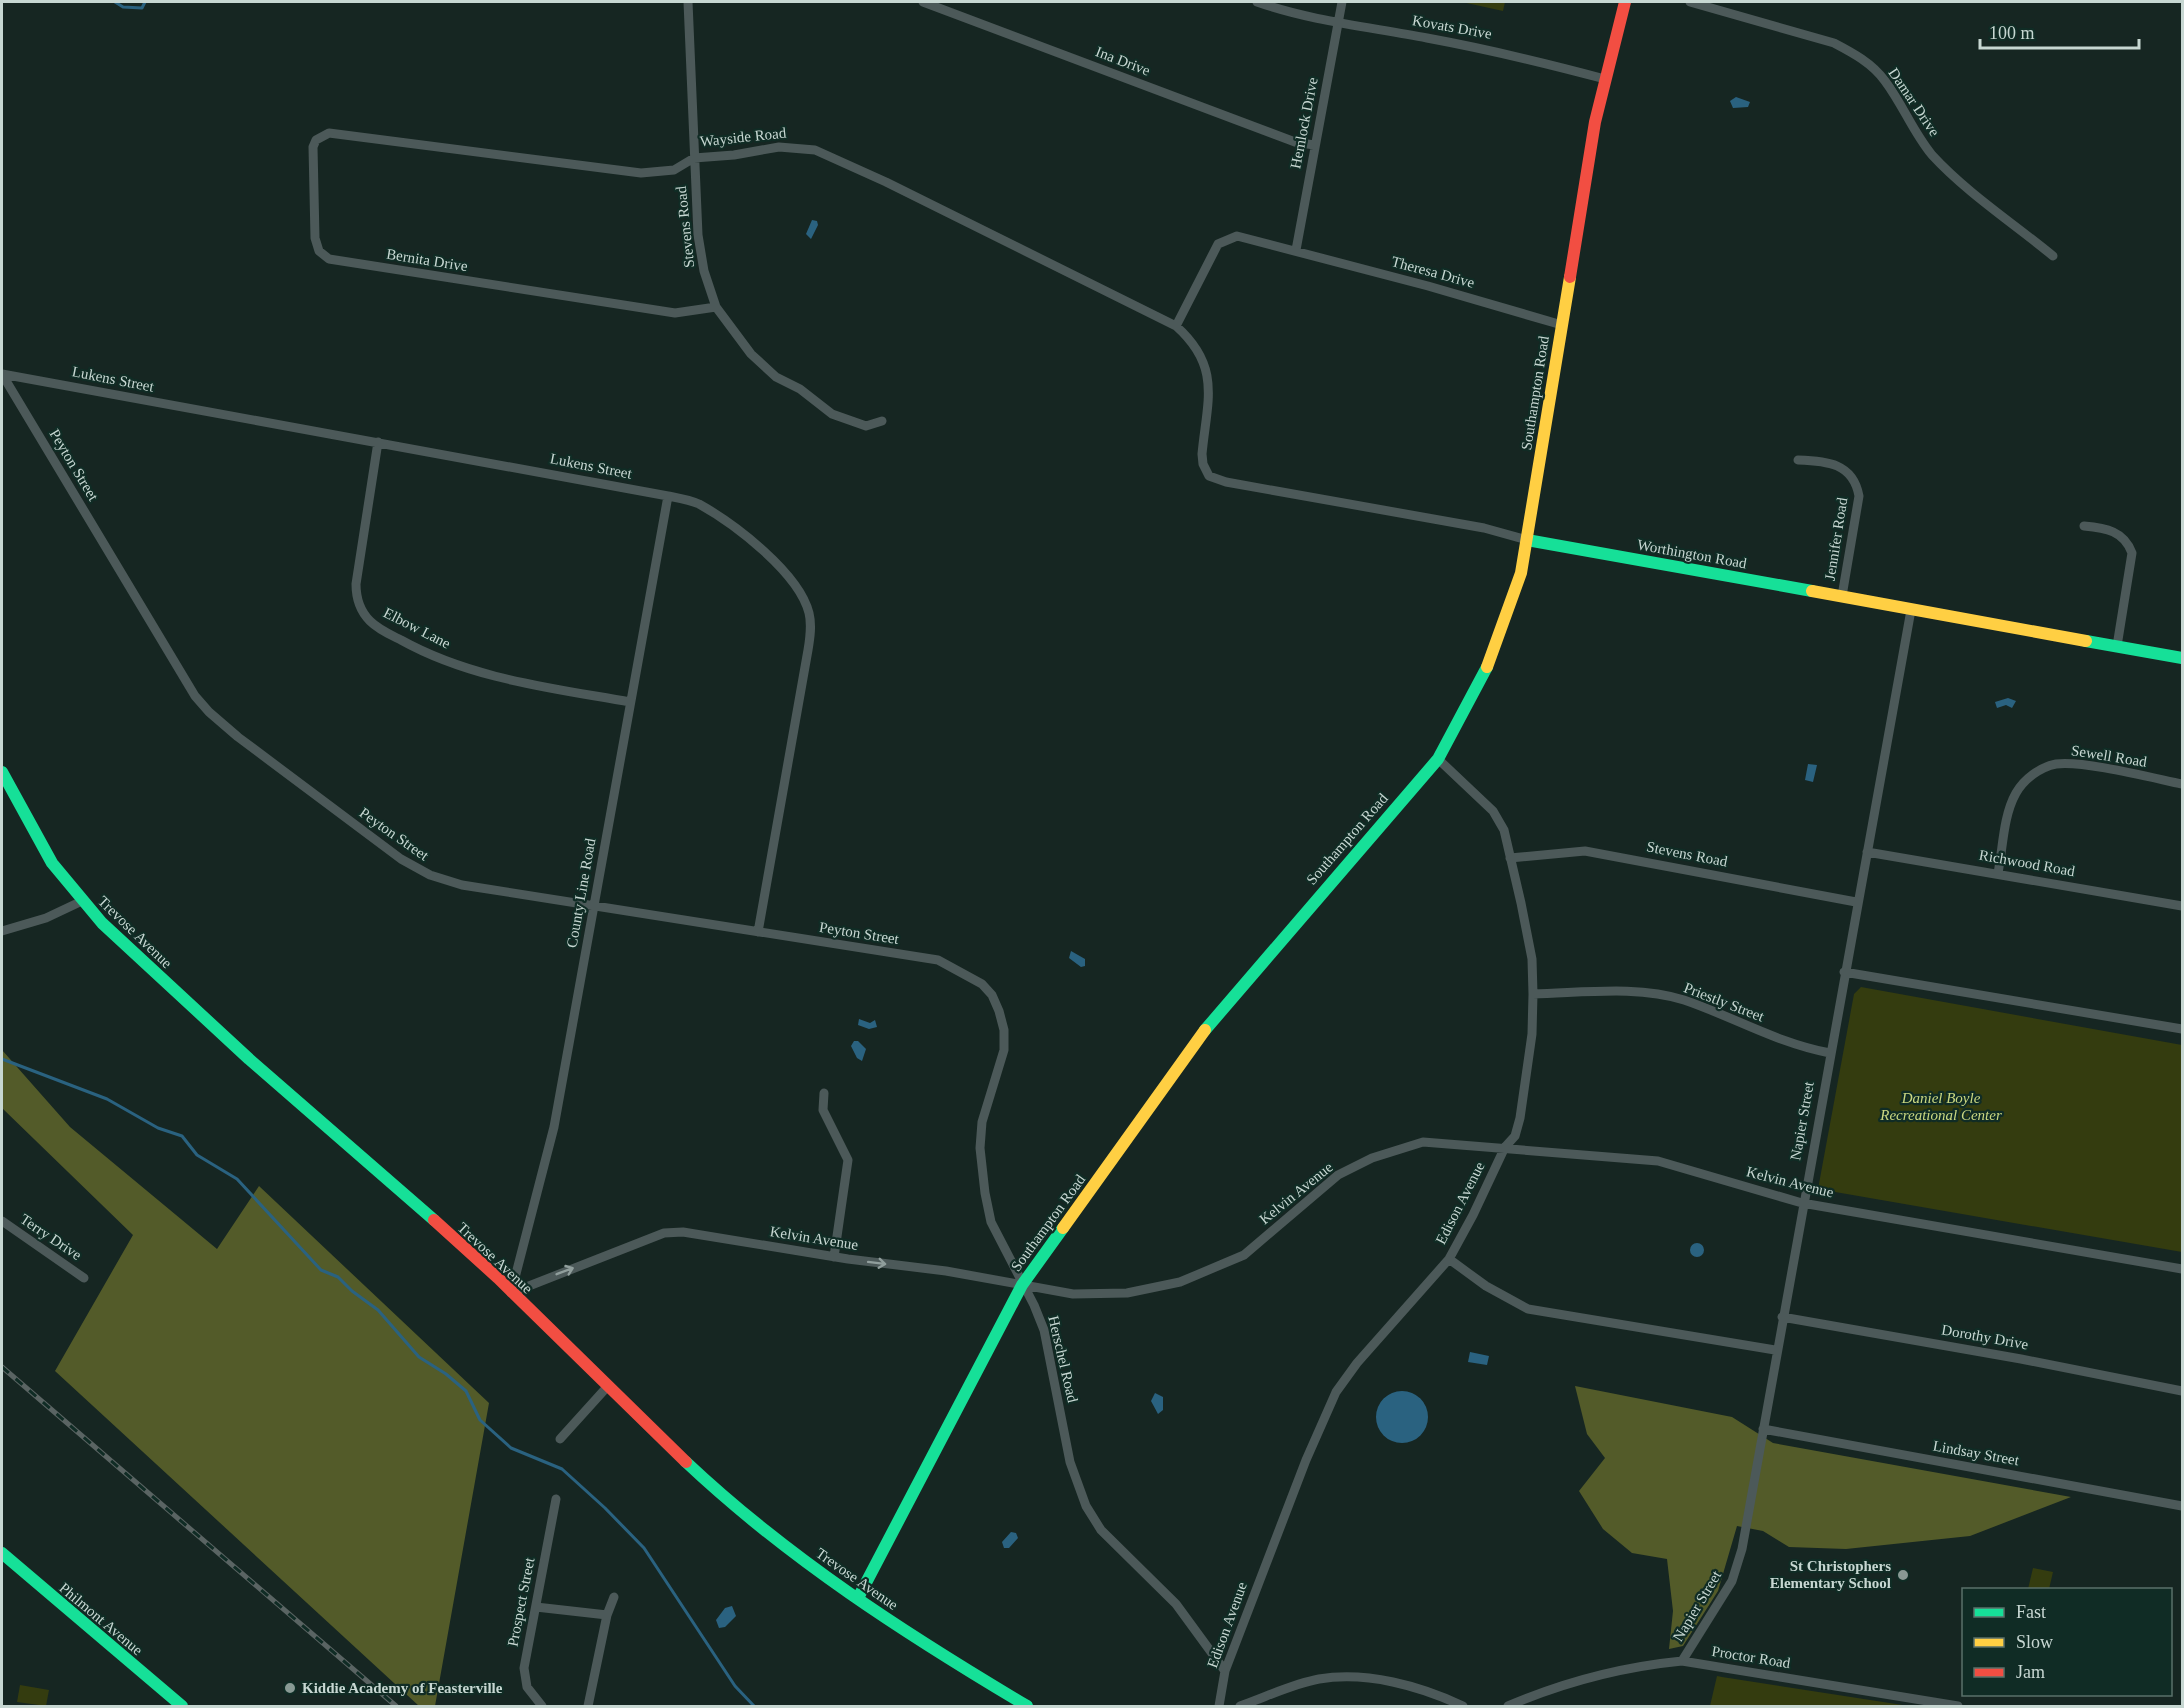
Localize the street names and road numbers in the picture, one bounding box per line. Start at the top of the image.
street label: Kovats Drive [1411,12,1493,42]
street label: Ina Drive [1093,43,1153,79]
street label: Damar Drive [1885,65,1943,139]
street label: Hemlock Drive [1287,76,1321,170]
street label: Wayside Road [699,124,787,149]
street label: Stevens Road [673,185,697,269]
street label: Bernita Drive [385,246,469,274]
street label: Theresa Drive [1390,253,1477,291]
street label: Southampton Road [1518,334,1552,451]
street label: Lukens Street [71,363,156,395]
street label: Peyton Street [46,426,102,504]
street label: Lukens Street [549,450,634,482]
street label: Jennifer Road [1822,496,1851,582]
street label: Worthington Road [1636,536,1748,572]
street label: Elbow Lane [381,604,453,652]
street label: Sewell Road [2070,742,2148,770]
street label: Southampton Road [1303,790,1391,888]
street label: Peyton Street [356,804,432,864]
street label: County Line Road [563,837,599,949]
street label: Stevens Road [1645,838,1729,870]
street label: Richwood Road [1978,847,2077,879]
street label: Trevose Avenue [95,893,175,971]
street label: Peyton Street [818,919,901,947]
street label: Priestly Street [1682,979,1767,1025]
street label: Napier Street [1787,1080,1817,1162]
street label: Kelvin Avenue [1256,1158,1336,1227]
street label: Edison Avenue [1432,1159,1488,1247]
street label: Kelvin Avenue [1745,1163,1836,1201]
street label: Southampton Road [1008,1171,1089,1274]
street label: Terry Drive [17,1211,85,1263]
street label: Trevose Avenue [454,1219,536,1297]
street label: Kelvin Avenue [769,1223,860,1253]
street label: Herschel Road [1045,1314,1081,1405]
street label: Dorothy Drive [1940,1321,2030,1353]
street label: Lindsay Street [1932,1438,2021,1469]
street label: Trevose Avenue [813,1545,901,1613]
street label: Prospect Street [505,1555,538,1648]
street label: Napier Street [1670,1567,1725,1644]
street label: Philmont Avenue [56,1580,146,1659]
street label: Edison Avenue [1204,1580,1250,1670]
street label: Proctor Road [1710,1643,1792,1671]

